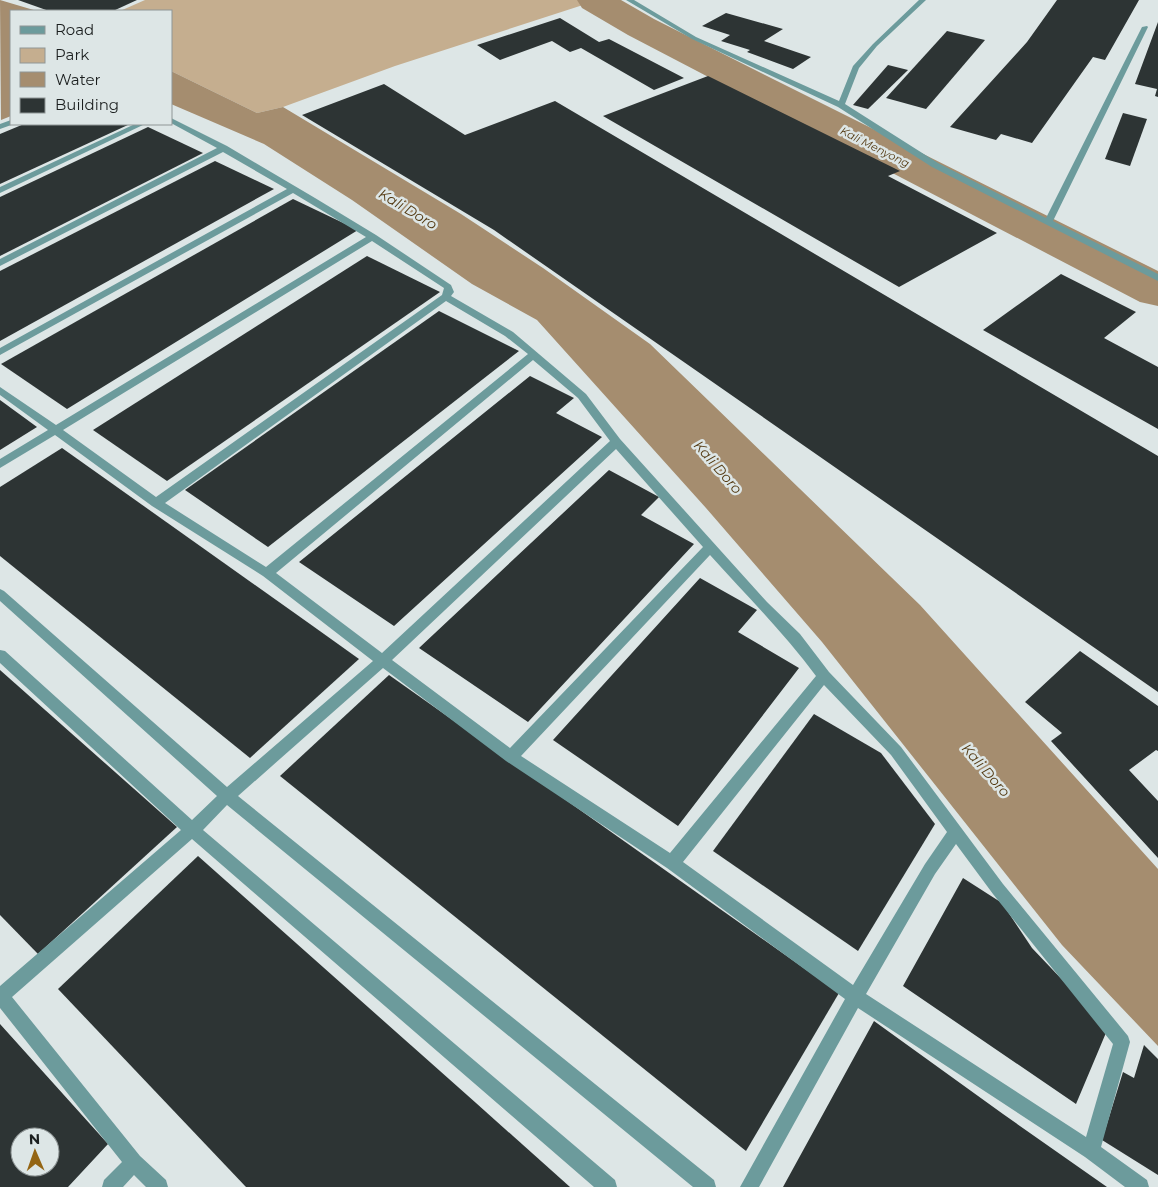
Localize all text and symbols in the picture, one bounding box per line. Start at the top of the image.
legend [10,10,172,125]
text: Road [55,20,94,39]
text: Park [55,45,89,64]
text: Water [55,70,101,89]
text: Building [55,95,119,114]
water label: Kali Menyong [838,124,912,171]
water label: Kali Doro [376,185,441,234]
water label: Kali Doro [690,437,746,498]
water label: Kali Doro [958,740,1014,801]
north arrow [10,1127,60,1177]
text: N [29,1130,41,1148]

